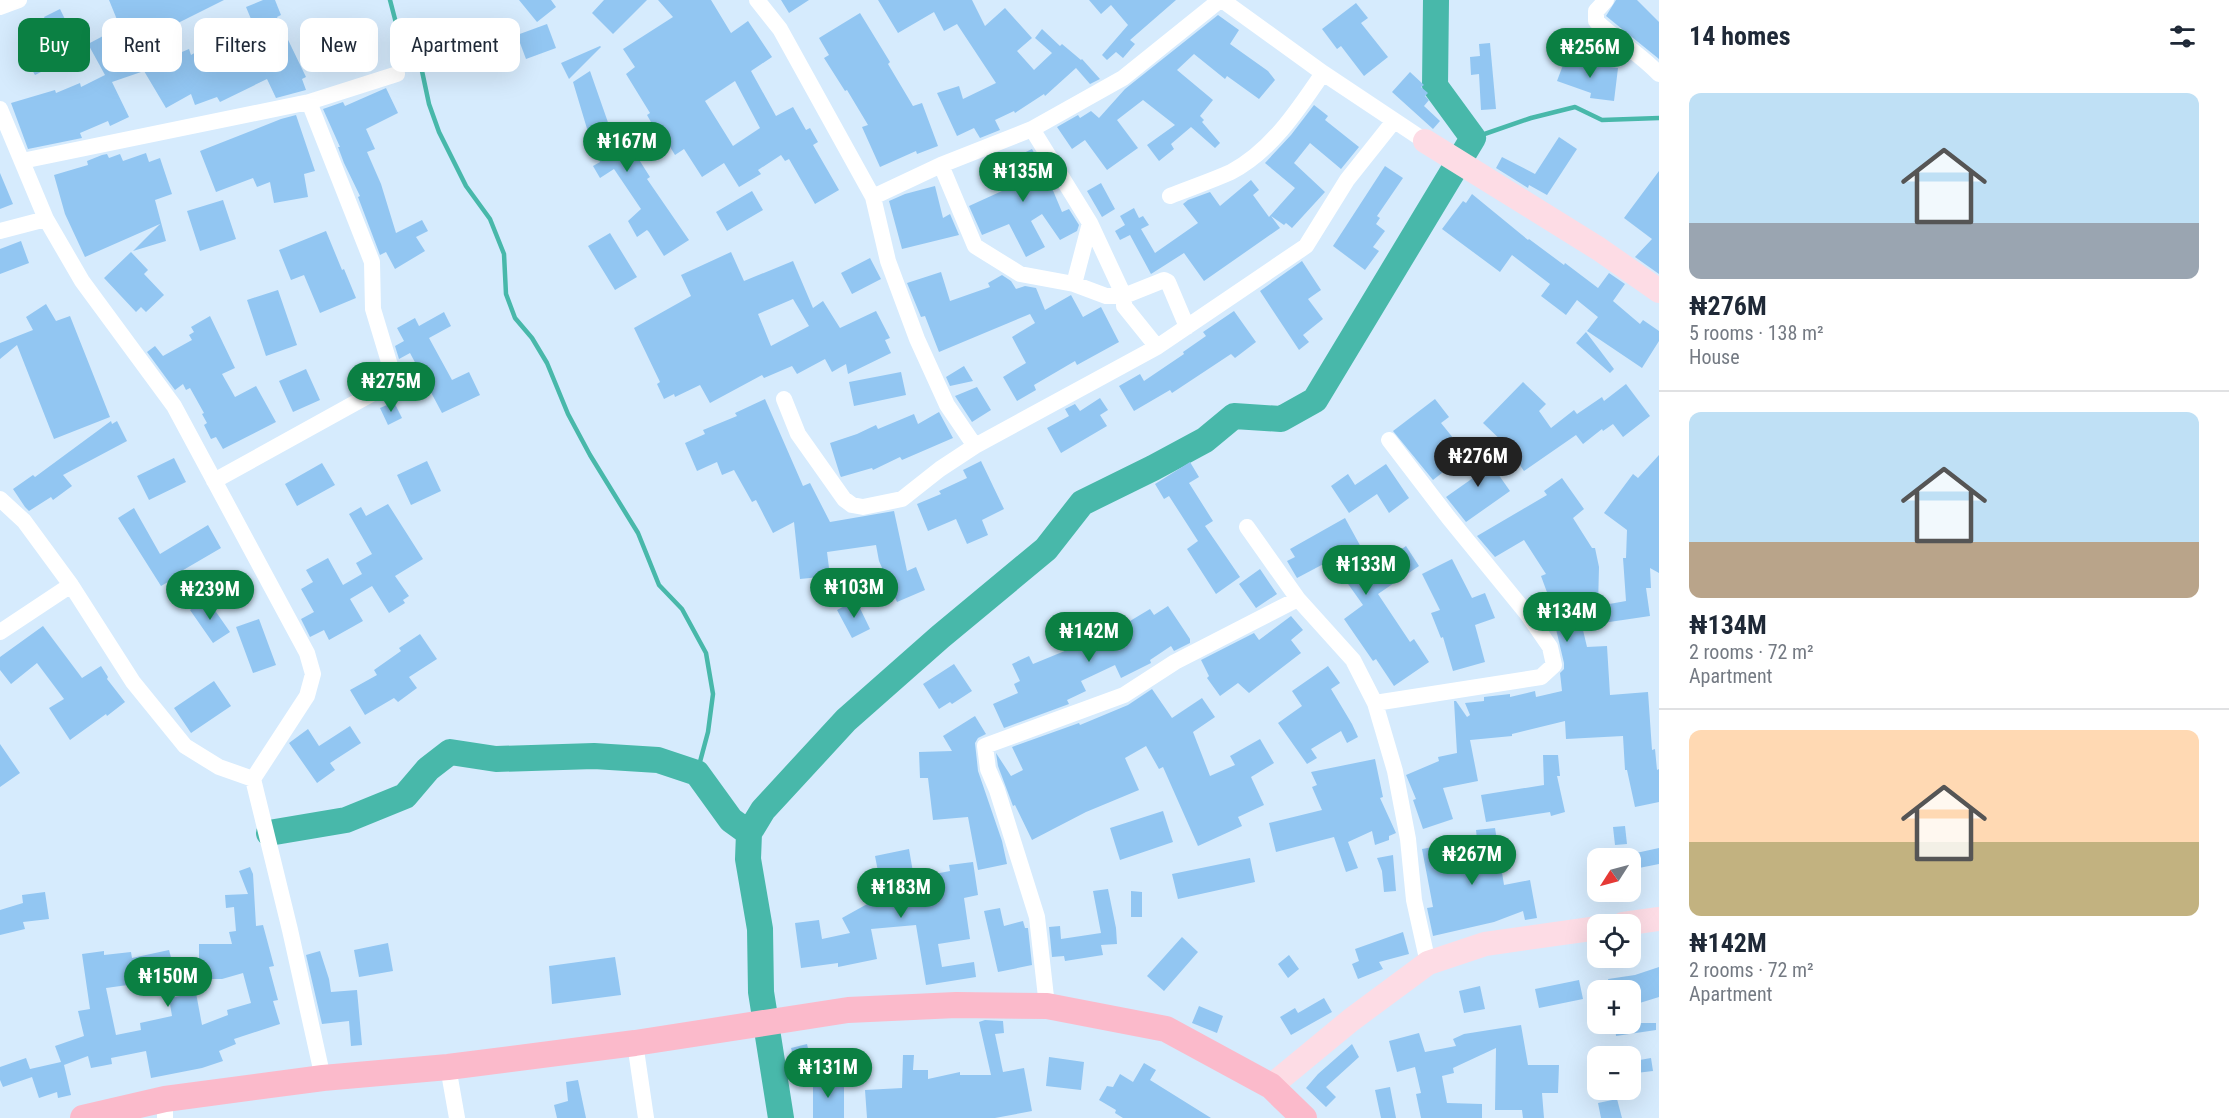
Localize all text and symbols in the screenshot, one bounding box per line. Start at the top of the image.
chip: Buy [18,18,90,72]
chip: Rent [102,18,182,72]
chip: Filters [194,18,288,72]
chip: New [300,18,378,72]
chip: Apartment [390,18,520,72]
icon: filters [2166,20,2199,53]
text: 14 homes [1689,21,1791,51]
pin: ₦256M [1548,28,1632,79]
text: ₦256M [1560,35,1620,59]
pin: ₦167M [585,122,669,173]
text: ₦167M [597,129,657,153]
icon: home [1890,132,1998,240]
pin: ₦135M [981,152,1065,203]
text: ₦135M [993,159,1053,183]
text: ₦276M [1689,291,1767,321]
text: 5 rooms · 138 m² [1689,321,1824,345]
text: House [1689,345,1740,369]
pin: ₦275M [349,362,433,413]
text: ₦275M [361,369,421,393]
pin: ₦276M [1436,437,1520,488]
text: ₦276M [1448,444,1508,468]
icon: home [1890,451,1998,559]
pin: ₦133M [1324,545,1408,596]
text: ₦133M [1336,552,1396,576]
pin: ₦103M [812,568,896,619]
pin: ₦239M [168,570,252,621]
text: ₦103M [824,575,884,599]
text: ₦239M [180,577,240,601]
pin: ₦134M [1525,592,1609,643]
text: ₦134M [1537,599,1597,623]
text: ₦134M [1689,610,1767,640]
pin: ₦142M [1047,612,1131,663]
text: ₦142M [1059,619,1119,643]
text: 2 rooms · 72 m² [1689,640,1814,664]
text: Apartment [1689,664,1773,688]
icon: home [1890,769,1998,877]
pin: ₦267M [1430,835,1514,886]
text: ₦267M [1442,842,1502,866]
north arrow [1587,848,1641,902]
map controls [1587,848,1641,1100]
pin: ₦183M [859,868,943,919]
text: ₦183M [871,875,931,899]
button: locate [1587,914,1641,968]
text: ₦142M [1689,928,1767,958]
pin: ₦150M [126,957,210,1008]
text: 2 rooms · 72 m² [1689,958,1814,982]
text: ₦150M [138,964,198,988]
button: + [1587,980,1641,1034]
text: Apartment [1689,982,1773,1006]
button: − [1587,1046,1641,1100]
pin: ₦131M [786,1048,870,1099]
text: ₦131M [798,1055,858,1079]

